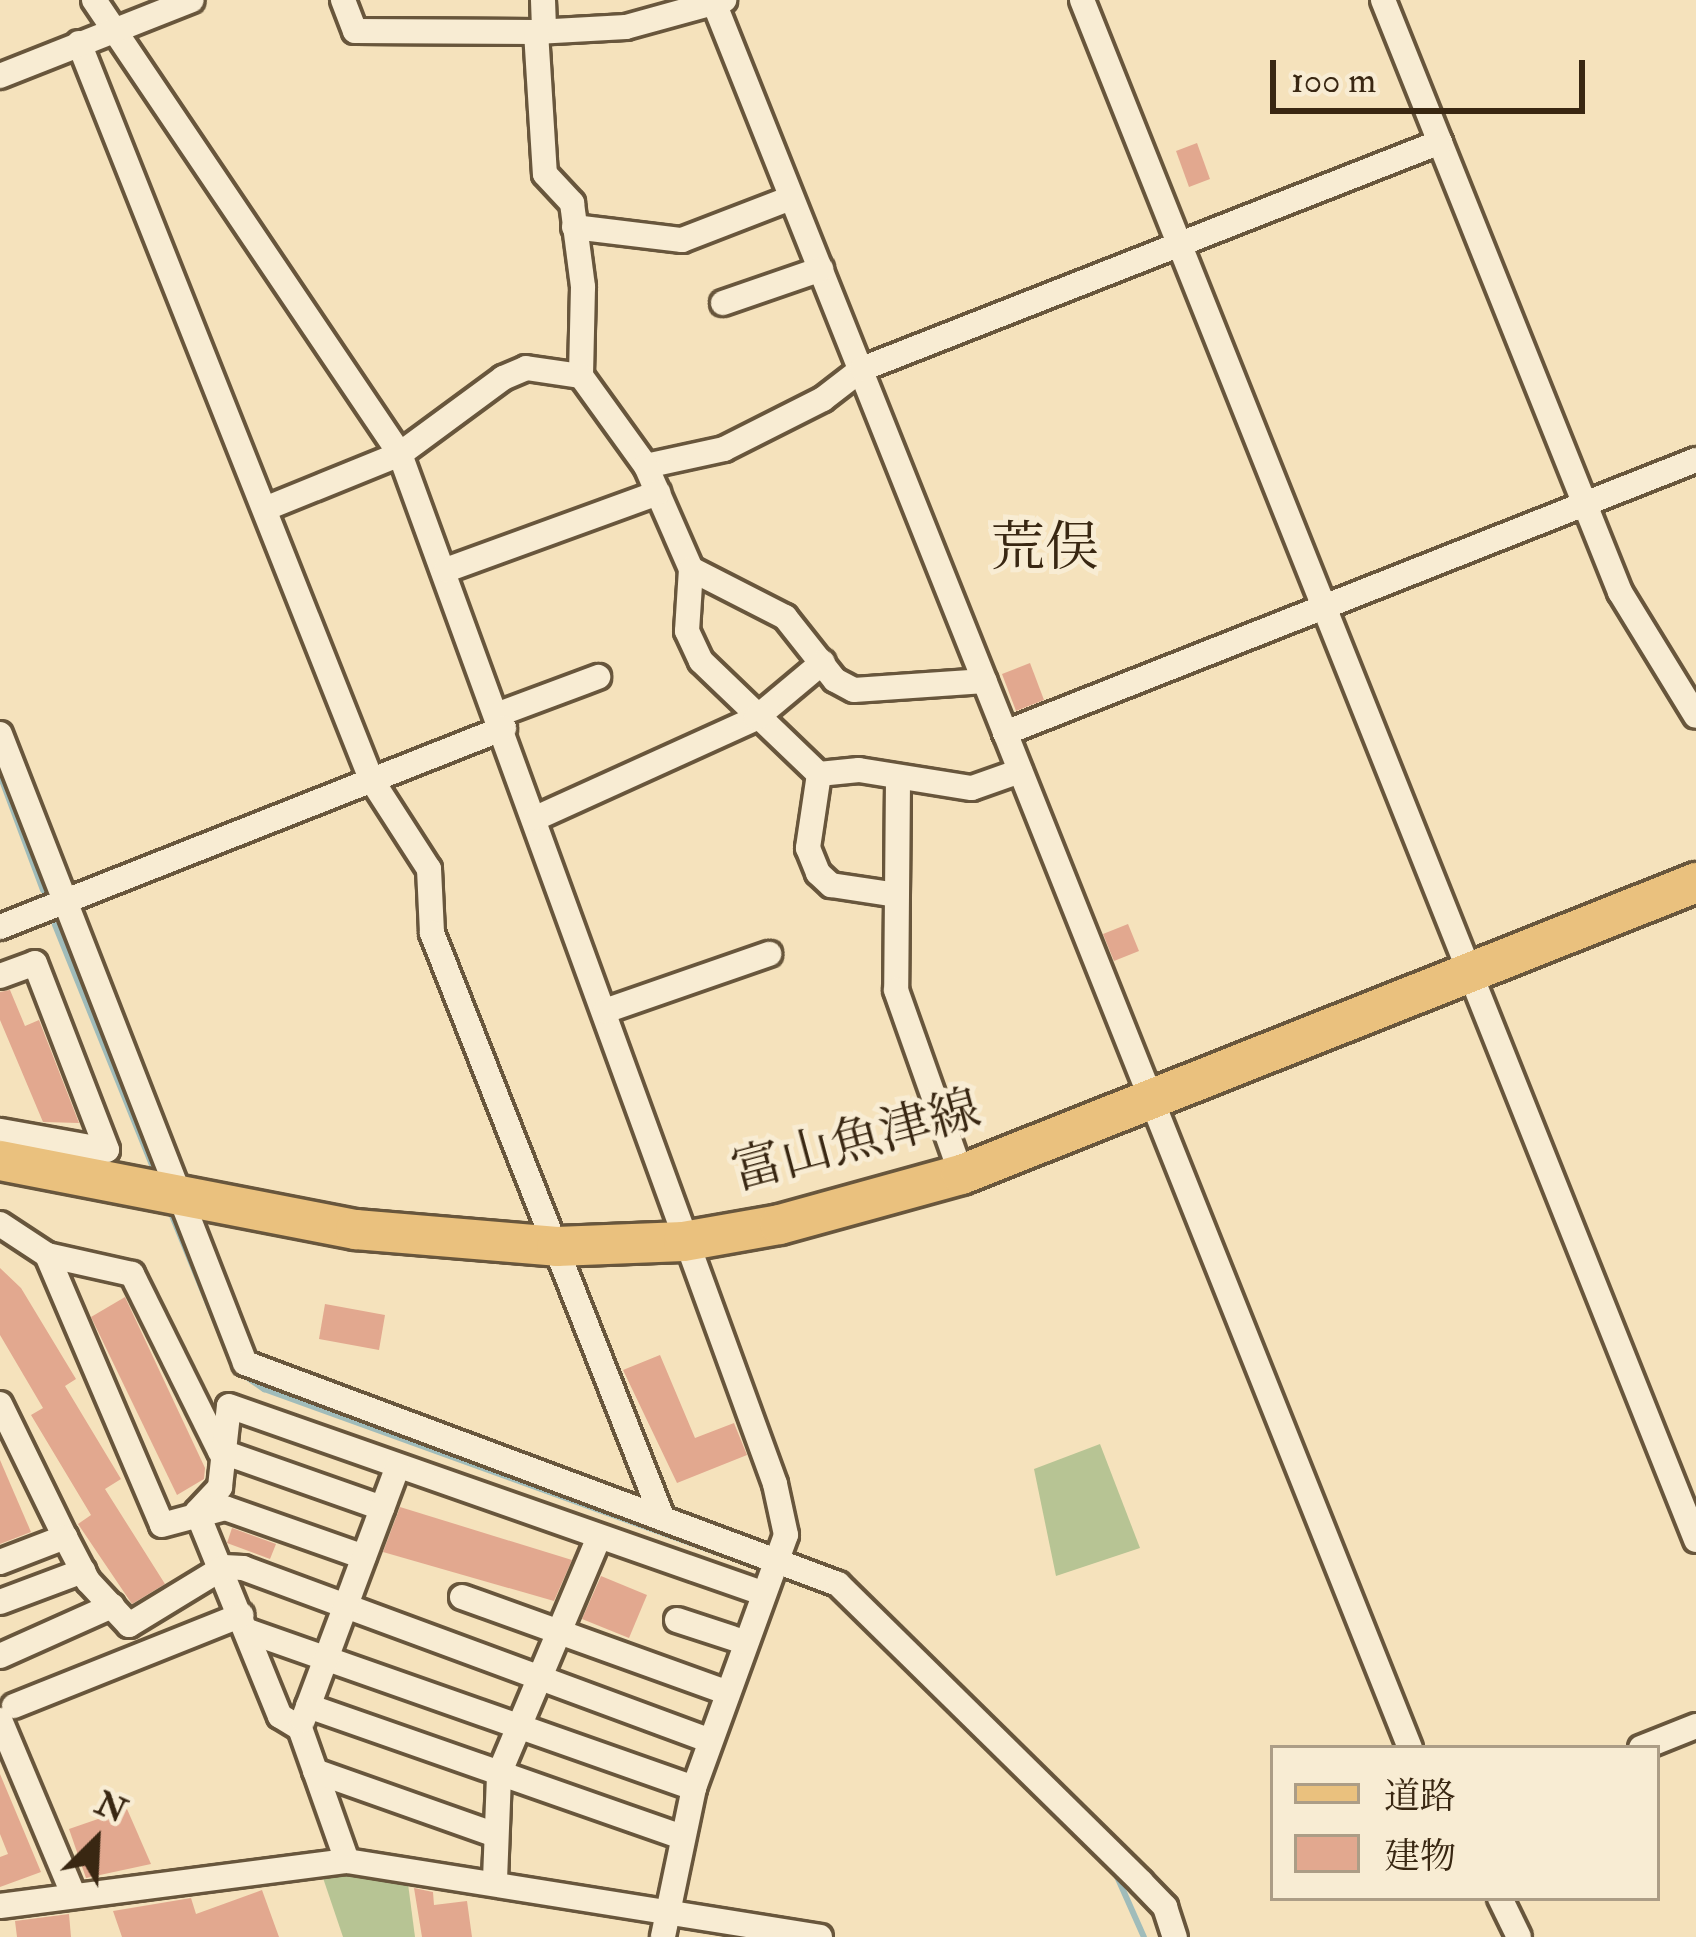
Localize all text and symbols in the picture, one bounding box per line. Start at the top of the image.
scale bar [1276,36,1591,110]
text: 100 m [1291,58,1376,103]
district label: 荒俣 [991,516,1099,580]
street label: 富山魚津線 [725,1078,987,1204]
legend [1270,1745,1660,1901]
text: 道路 [1384,1774,1456,1819]
north arrow [36,1781,156,1901]
text: N [89,1783,133,1832]
text: 建物 [1384,1834,1456,1879]

